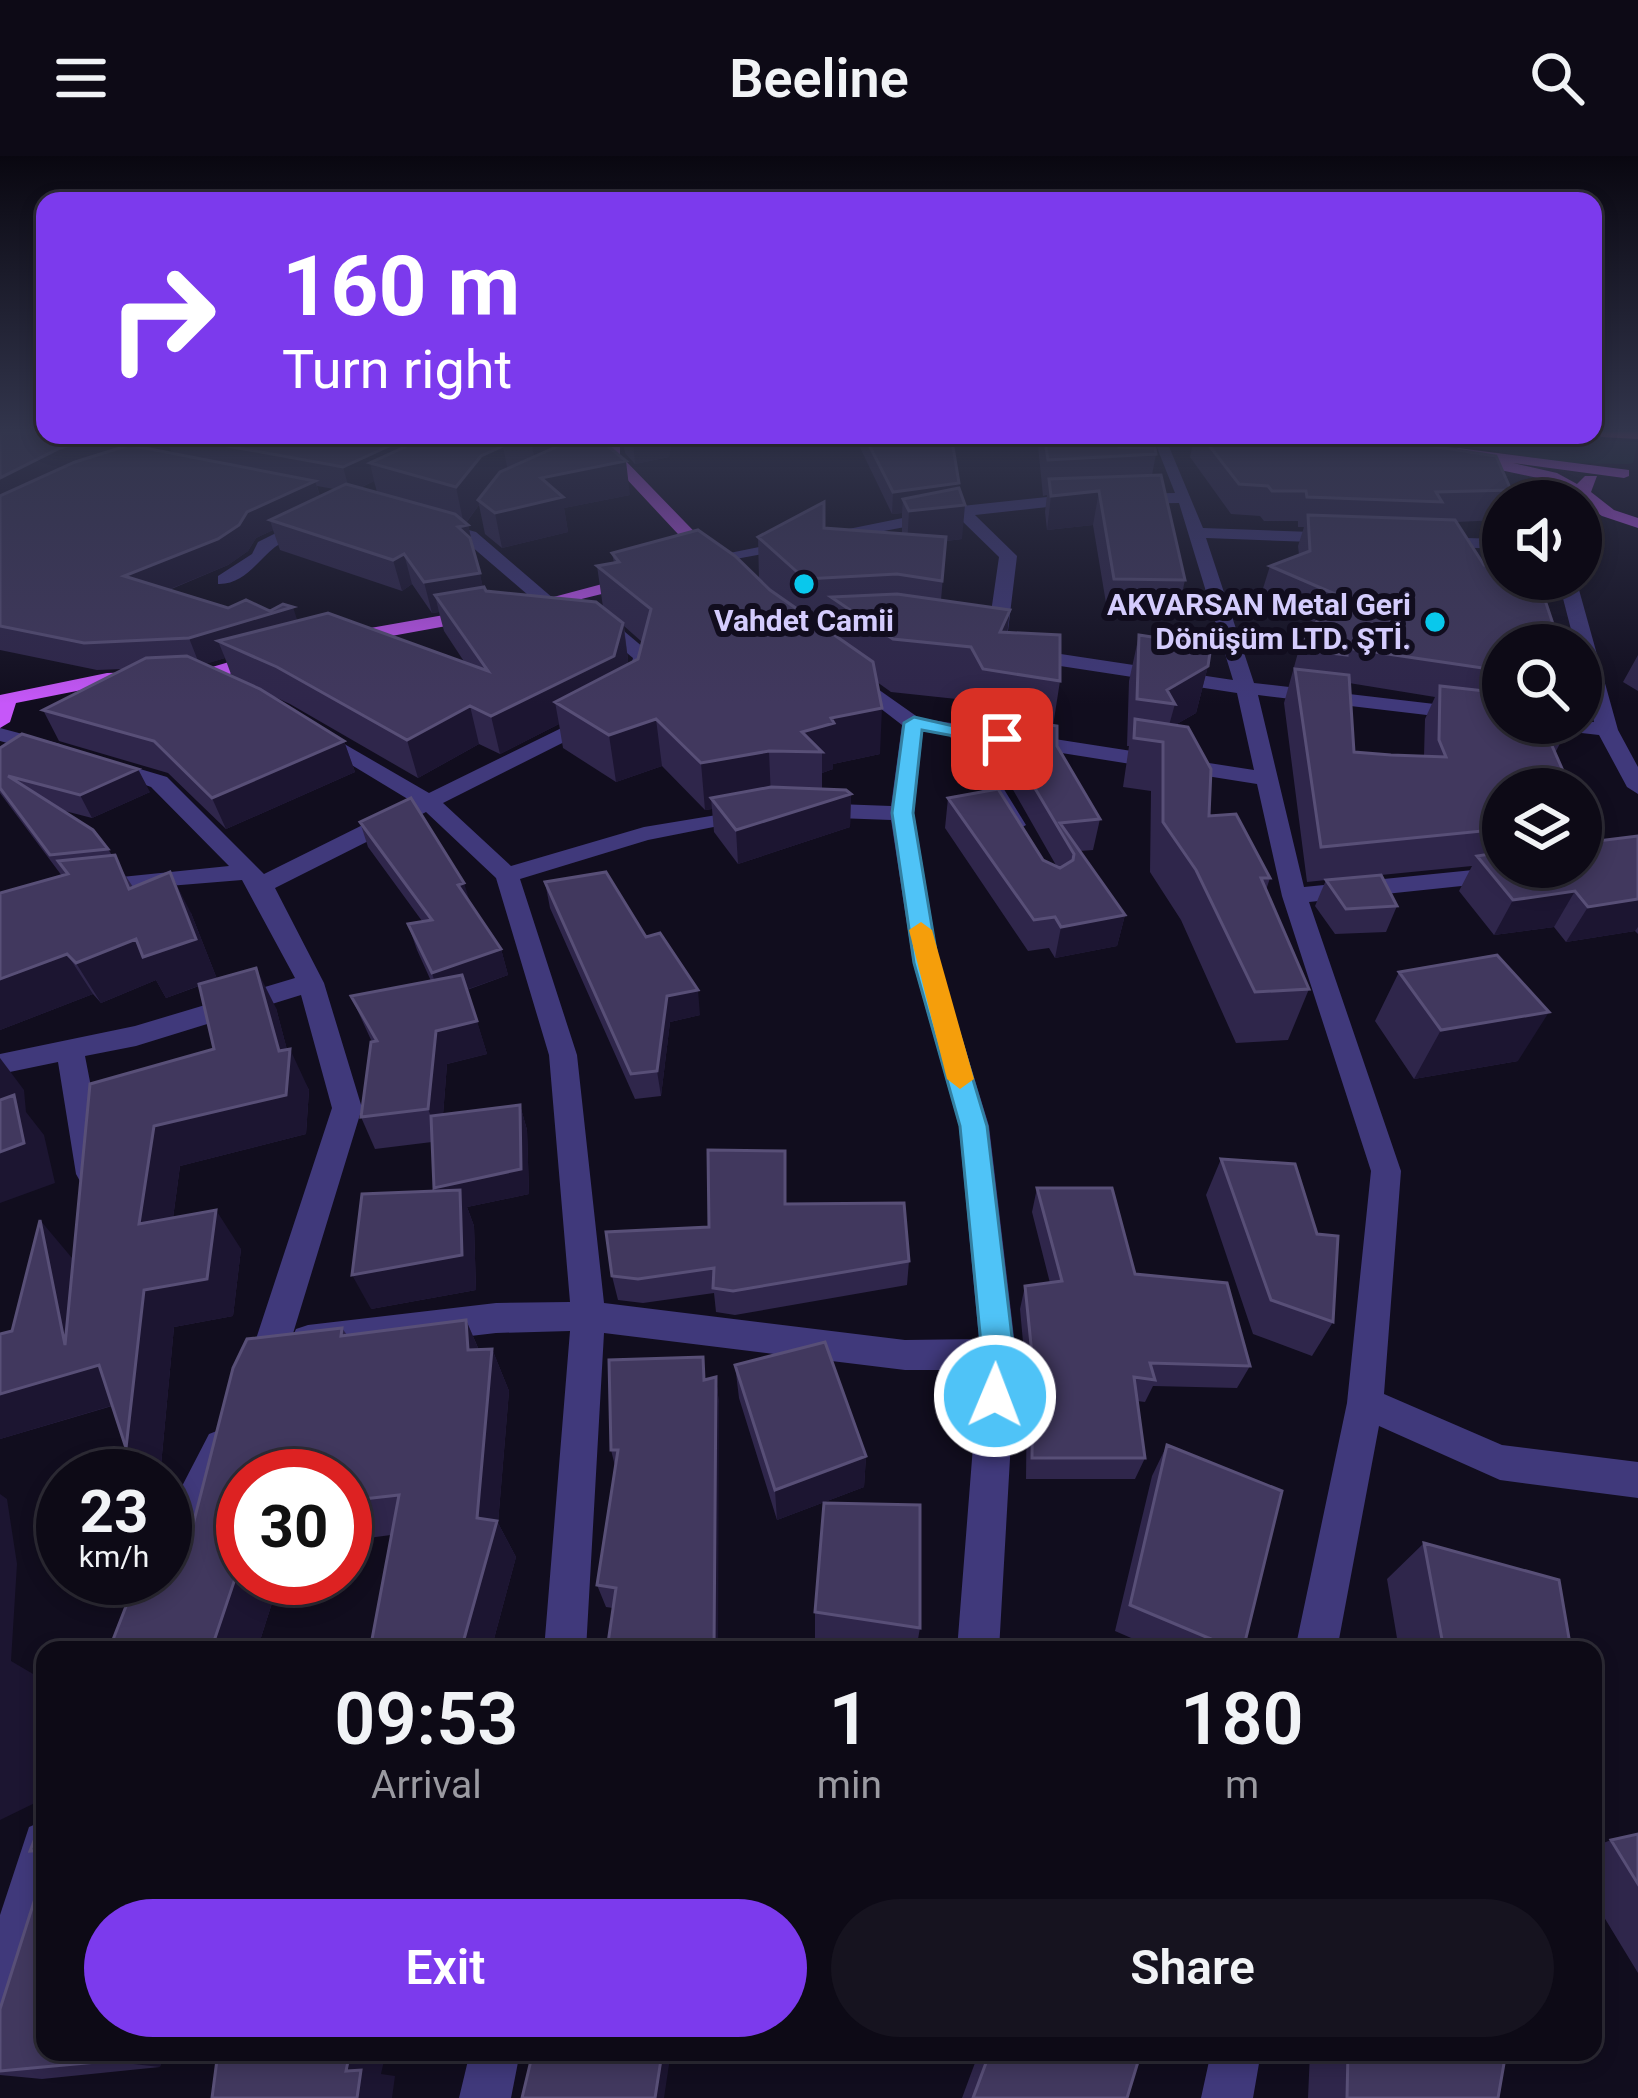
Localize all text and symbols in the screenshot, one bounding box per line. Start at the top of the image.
icon: menu [48,45,114,111]
icon: search [1524,45,1590,111]
text: Beeline [729,47,909,110]
text: 160 m [282,237,520,336]
icon: right [84,240,240,396]
text: Turn right [282,338,512,401]
map controls [1482,480,1602,888]
button: sound [1482,480,1602,600]
marker: Vahdet Camii [791,571,817,597]
place label: AKVARSAN Metal Geri Dönüşüm LTD. ŞTİ. [1107,587,1411,656]
place label: Vahdet Camii [714,603,894,638]
marker: AKVARSAN Metal Geri Dönüşüm LTD. ŞTİ. [1422,609,1448,635]
button: search [1482,624,1602,744]
pin [951,688,1053,790]
icon: arrive [969,706,1035,772]
button: layers [1482,768,1602,888]
position arrow [932,1333,1058,1459]
speed limit sign: 30 [216,1449,372,1605]
text: 23 [80,1476,148,1547]
text: km/h [79,1539,149,1574]
text: 09:53 [334,1677,518,1762]
text: 1 [829,1677,870,1762]
text: 180 [1180,1677,1304,1762]
text: Arrival [371,1762,482,1808]
text: min [817,1762,882,1808]
text: m [1225,1762,1259,1808]
button: Exit [84,1899,807,2037]
button: Share [831,1899,1554,2037]

